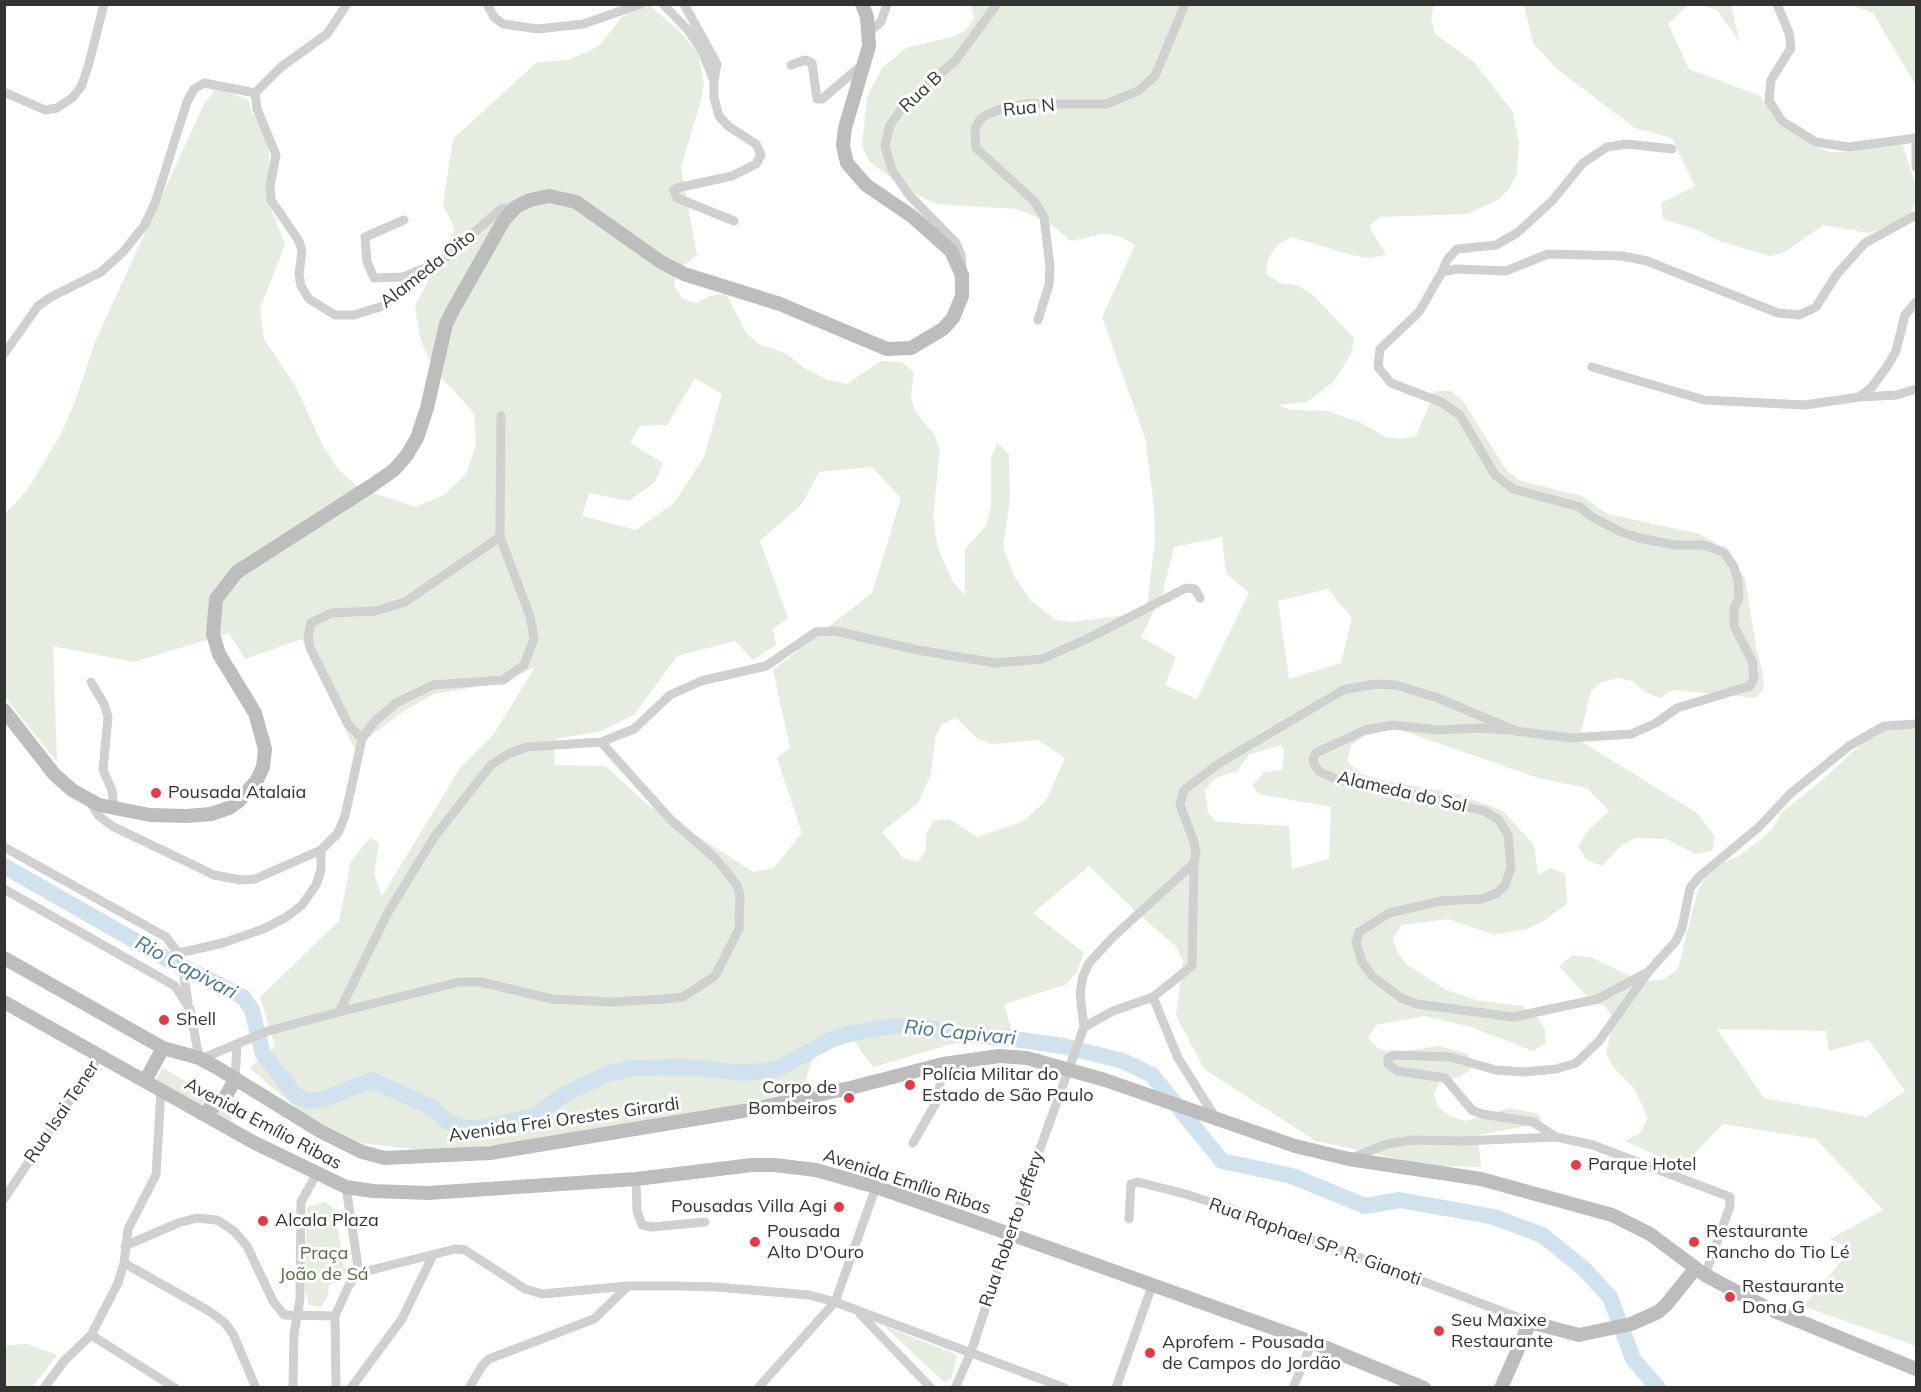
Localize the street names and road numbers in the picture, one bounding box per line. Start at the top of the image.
street label: Rua B [895,67,947,117]
street label: Rua N [1002,95,1056,121]
street label: Alameda Oito [376,225,480,313]
street label: Alameda do Sol [1335,767,1469,817]
street label: Rua Isai Tener [20,1057,104,1167]
street label: Avenida Emílio Ribas [181,1073,345,1175]
street label: Avenida Frei Orestes Girardi [447,1093,681,1147]
street label: Avenida Emílio Ribas [821,1145,993,1219]
street label: Rua Roberto Jeffery [975,1148,1049,1310]
street label: Rua Raphael SP. R. Gianoti [1206,1194,1424,1290]

